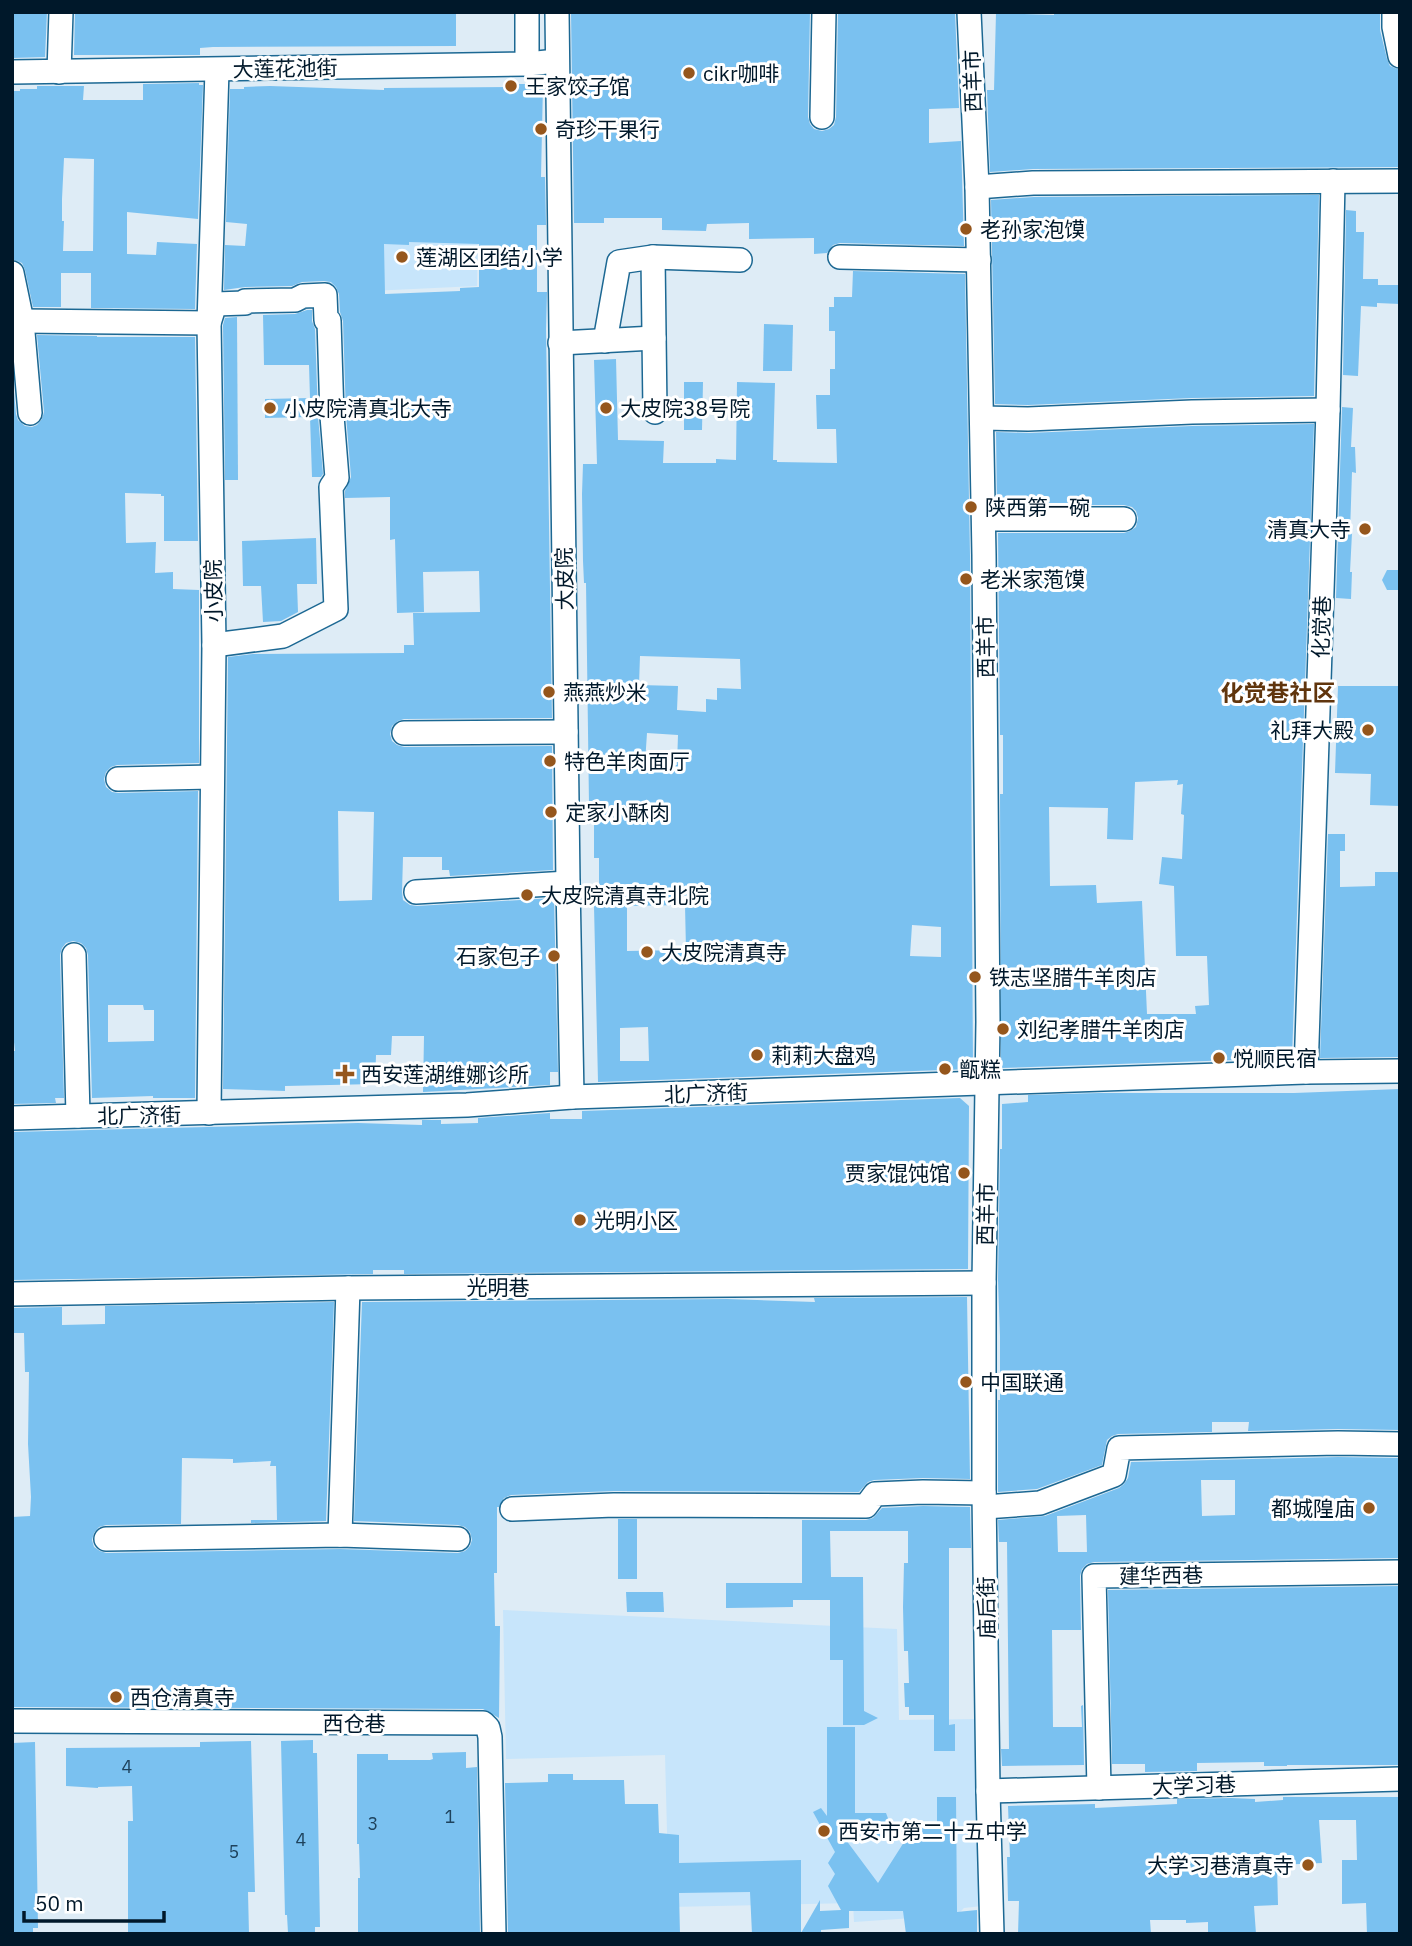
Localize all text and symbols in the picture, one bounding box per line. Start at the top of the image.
street label: 西羊市 [957,49,987,113]
street label: 大莲花池街 [232,53,338,83]
place label: cikr咖啡 [703,59,780,87]
marker: cikr咖啡 [681,65,697,81]
place label: 王家饺子馆 [525,72,630,100]
marker: 王家饺子馆 [503,78,519,94]
place label: 奇珍干果行 [555,115,660,143]
marker: 奇珍干果行 [533,121,549,137]
place label: 老孙家泡馍 [980,215,1085,243]
marker: 老孙家泡馍 [958,221,974,237]
place label: 莲湖区团结小学 [416,243,563,271]
marker: 莲湖区团结小学 [394,249,410,265]
place label: 小皮院清真北大寺 [284,394,452,422]
place label: 大皮院38号院 [620,394,750,422]
marker: 小皮院清真北大寺 [262,400,278,416]
marker: 大皮院38号院 [598,400,614,416]
place label: 陕西第一碗 [985,493,1090,521]
marker: 陕西第一碗 [963,499,979,515]
place label: 清真大寺 [1267,515,1351,543]
marker: 清真大寺 [1357,521,1373,537]
street label: 大皮院 [549,547,579,611]
street label: 小皮院 [198,559,228,623]
place label: 老米家萢馍 [980,565,1085,593]
marker: 老米家萢馍 [958,571,974,587]
street label: 化觉巷 [1306,595,1336,659]
street label: 西羊市 [970,615,1000,679]
district label: 化觉巷社区 [1221,677,1336,707]
place label: 燕燕炒米 [563,678,647,706]
marker: 燕燕炒米 [541,684,557,700]
place label: 礼拜大殿 [1270,716,1354,744]
marker: 礼拜大殿 [1360,722,1376,738]
place label: 特色羊肉面厅 [564,747,690,775]
marker: 特色羊肉面厅 [542,753,558,769]
place label: 定家小酥肉 [565,798,670,826]
marker: 定家小酥肉 [543,804,559,820]
place label: 大皮院清真寺北院 [541,881,709,909]
marker: 大皮院清真寺北院 [519,887,535,903]
place label: 大皮院清真寺 [661,938,787,966]
place label: 石家包子 [456,942,540,970]
marker: 大皮院清真寺 [639,944,655,960]
marker: 石家包子 [546,948,562,964]
place label: 铁志坚腊牛羊肉店 [989,963,1157,991]
marker: 铁志坚腊牛羊肉店 [967,969,983,985]
place label: 刘纪孝腊牛羊肉店 [1017,1015,1185,1043]
marker: 刘纪孝腊牛羊肉店 [995,1021,1011,1037]
place label: 莉莉大盘鸡 [771,1041,876,1069]
place label: 悦顺民宿 [1233,1044,1317,1072]
marker: 莉莉大盘鸡 [749,1047,765,1063]
marker: 悦顺民宿 [1211,1050,1227,1066]
place label: 甑糕 [959,1055,1001,1083]
place label: 西安莲湖维娜诊所 [361,1060,529,1088]
marker: 甑糕 [937,1061,953,1077]
marker: 西安莲湖维娜诊所 [335,1064,355,1084]
street label: 北广济街 [664,1078,748,1108]
street label: 北广济街 [97,1100,181,1130]
place label: 贾家馄饨馆 [845,1159,950,1187]
marker: 贾家馄饨馆 [956,1165,972,1181]
street label: 西羊市 [970,1182,1000,1246]
place label: 光明小区 [594,1206,678,1234]
marker: 光明小区 [572,1212,588,1228]
street label: 光明巷 [467,1273,530,1301]
place label: 中国联通 [980,1368,1064,1396]
marker: 中国联通 [958,1374,974,1390]
place label: 都城隍庙 [1271,1494,1355,1522]
marker: 都城隍庙 [1361,1500,1377,1516]
street label: 建华西巷 [1119,1560,1203,1590]
street label: 庙后街 [971,1576,1001,1640]
place label: 西仓清真寺 [130,1683,235,1711]
marker: 西仓清真寺 [108,1689,124,1705]
street label: 西仓巷 [323,1709,386,1737]
house number: 4 [122,1755,133,1778]
street label: 大学习巷 [1152,1770,1236,1800]
house number: 1 [445,1805,455,1828]
house number: 3 [368,1812,378,1835]
place label: 西安市第二十五中学 [838,1817,1027,1845]
marker: 西安市第二十五中学 [816,1823,832,1839]
house number: 4 [296,1828,307,1851]
house number: 5 [229,1840,239,1863]
place label: 大学习巷清真寺 [1147,1851,1294,1879]
marker: 大学习巷清真寺 [1300,1857,1316,1873]
scale bar [24,1880,164,1924]
text: 50 m [35,1889,84,1917]

